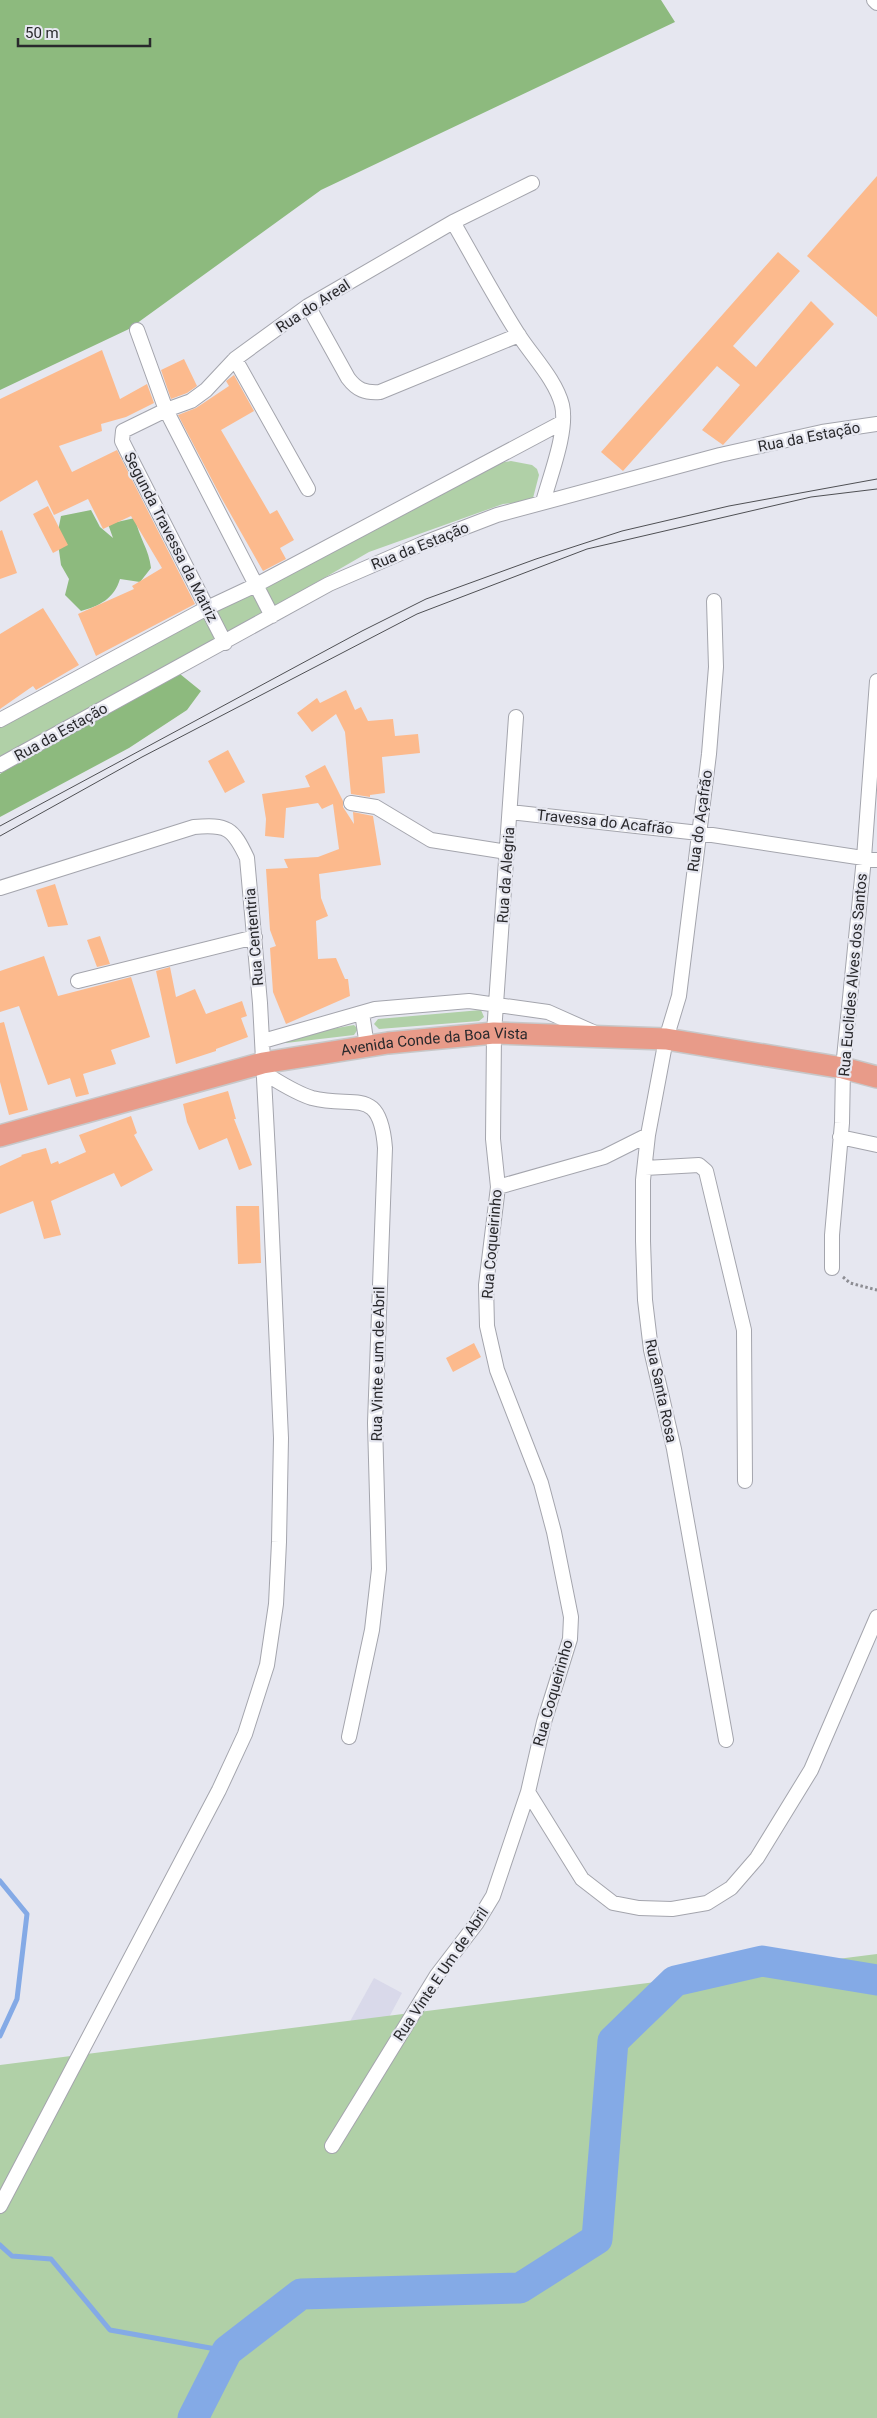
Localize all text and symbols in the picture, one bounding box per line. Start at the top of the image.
scale bar [18,15,150,47]
text: 50 m [25,24,59,42]
street label: Rua do Areal [273,275,353,337]
street label: Rua da Estação [756,418,862,456]
street label: Segunda Travessa da Matriz [120,449,222,625]
street label: Rua da Estação [369,518,471,574]
street label: Rua da Estação [11,699,111,765]
street label: Rua do Açafrão [684,769,716,873]
street label: Travessa do Acafrão [536,806,674,838]
street label: Rua da Alegria [494,826,518,924]
street label: Rua Euclides Alves dos Santos [835,873,871,1077]
street label: Rua Cententria [241,887,267,987]
street label: Avenida Conde da Boa Vista [340,1024,528,1059]
street label: Rua Coqueirinho [478,1188,506,1300]
street label: Rua Vinte e um de Abril [368,1286,388,1442]
street label: Rua Santa Rosa [641,1338,681,1444]
street label: Rua Coqueirinho [529,1638,577,1748]
street label: Rua Vinte E Um de Abril [390,1904,492,2044]

